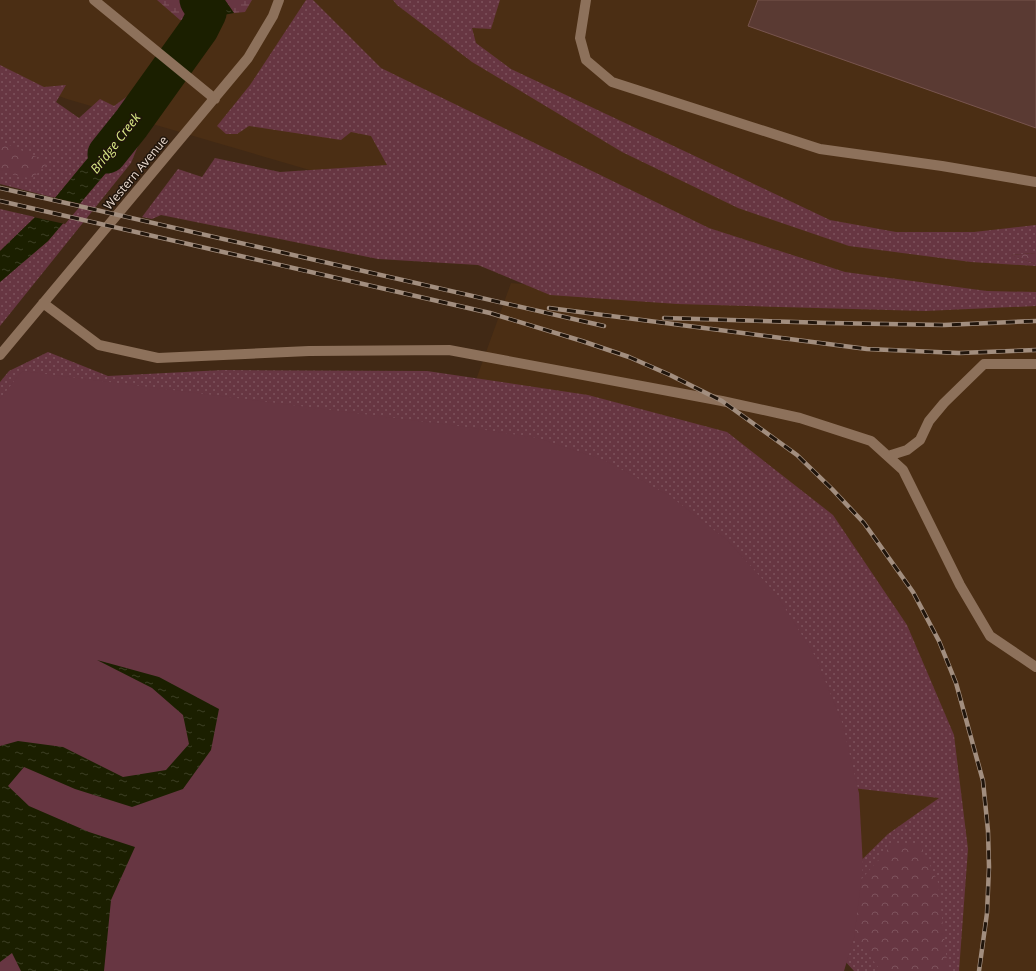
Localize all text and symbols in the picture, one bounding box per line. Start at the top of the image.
water label: Bridge Creek [86,108,145,177]
street label: Western Avenue [100,132,172,213]

